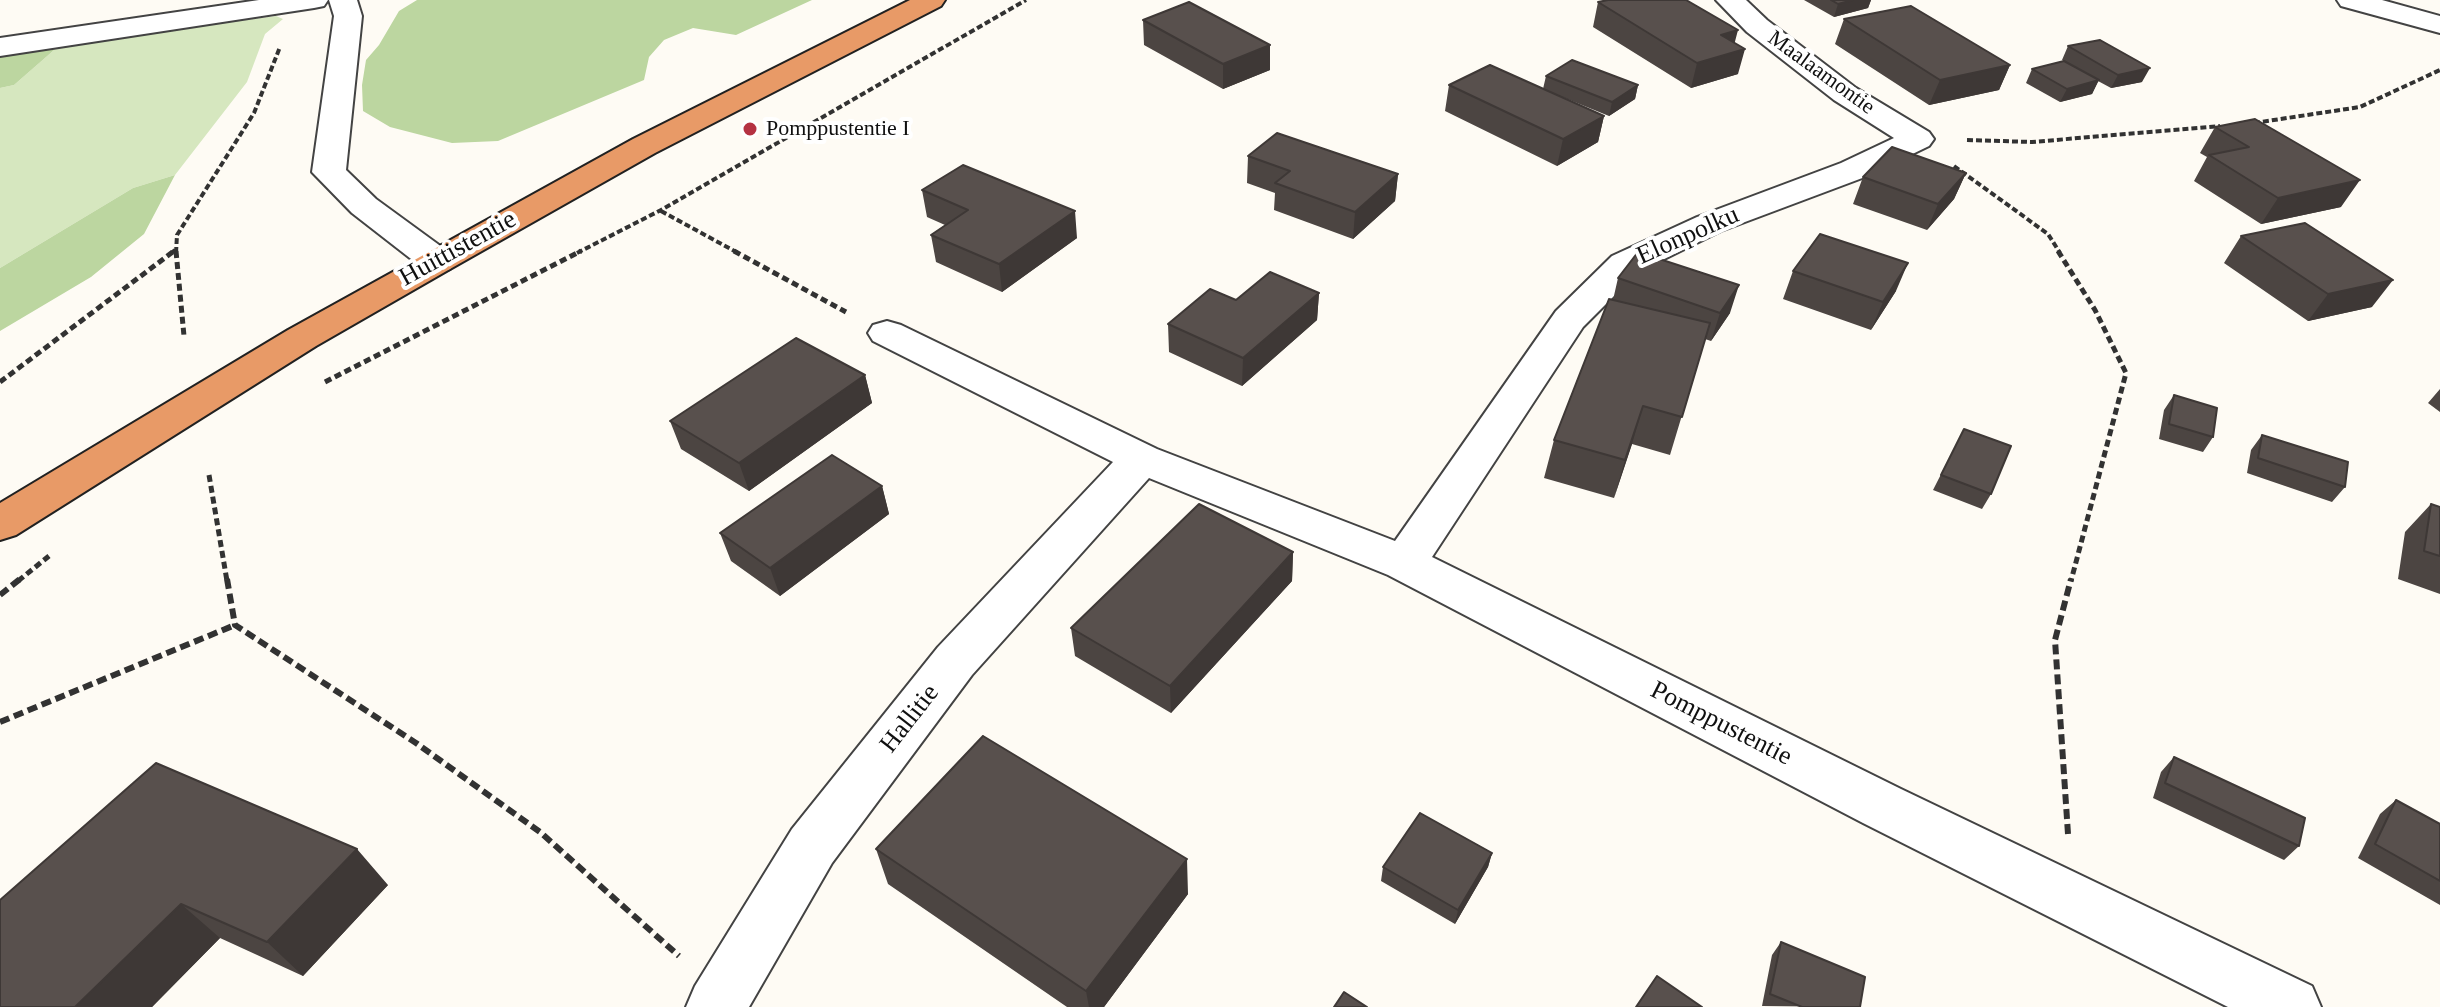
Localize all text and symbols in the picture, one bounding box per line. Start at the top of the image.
street label: Maalaamontie [1762,25,1880,121]
place label: Pomppustentie I [766,116,910,142]
marker: Pomppustentie I [741,120,759,138]
street label: Elonpolku [1632,200,1744,272]
street label: Huittistentie [394,204,522,294]
street label: Pomppustentie [1645,675,1797,773]
street label: Hallitie [874,679,946,759]

